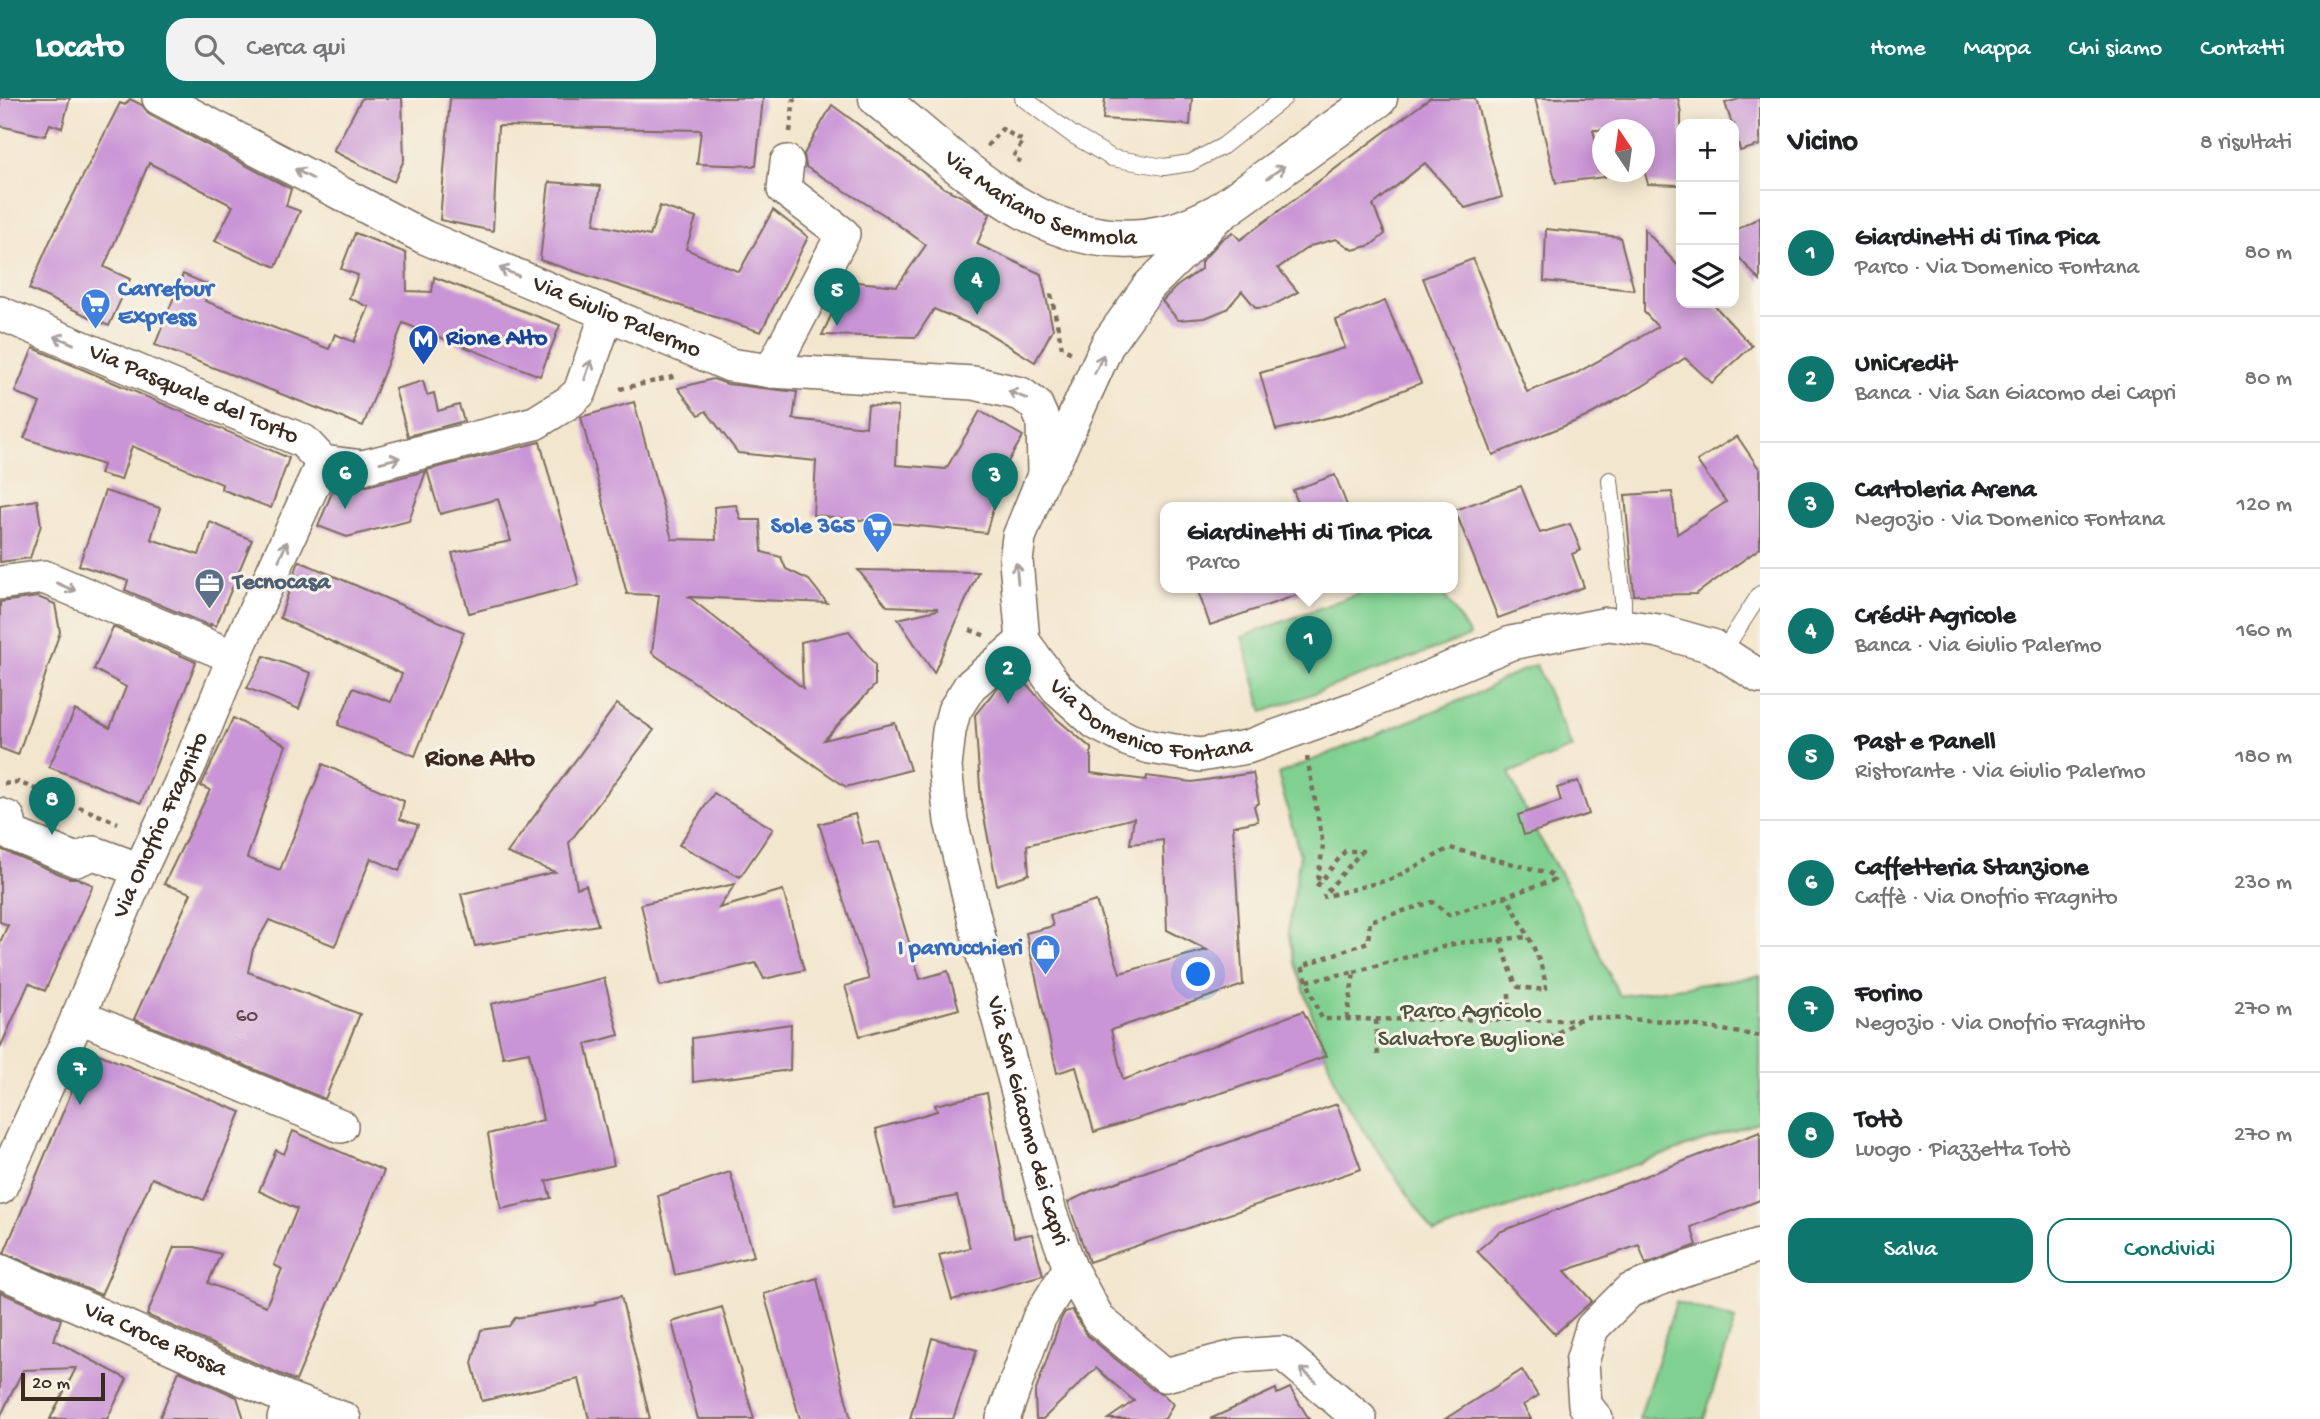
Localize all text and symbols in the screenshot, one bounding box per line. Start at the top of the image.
search box [166,18,656,81]
text: Locato [35,30,124,68]
icon: search [190,30,228,68]
text: Cerca qui [246,34,346,65]
text: Home [1870,35,1926,64]
text: Mappa [1964,35,2031,64]
text: Chi siamo [2069,35,2162,64]
text: Contatti [2200,35,2285,64]
north arrow [1592,119,1655,182]
map controls [1676,119,1739,308]
button: + [1676,119,1739,182]
text: Vicino [1788,126,1858,161]
text: 8 risultati [2200,130,2292,157]
street label: Via Mariano Semmola [937,144,1138,254]
one-way arrow [1266,165,1285,179]
one-way arrow [294,167,315,180]
button: − [1676,182,1739,245]
text: Giardinetti di Tina Pica [1855,224,2099,255]
text: 1 [1806,240,1816,267]
text: 80 m [2245,240,2292,267]
button: layers [1676,245,1739,308]
text: Parco · Via Domenico Fontana [1855,255,2139,282]
pin: 4 [954,257,1000,315]
one-way arrow [499,265,520,278]
pin: 5 [814,268,860,326]
street label: Via Giulio Palermo [527,269,705,366]
place label: Carrefour Express [118,276,216,333]
supermarket icon: Carrefour Express [78,287,112,331]
metro station icon: Rione Alto [406,322,440,366]
place label: Rione Alto [445,325,548,354]
one-way arrow [54,333,76,346]
street label: Via Pasquale del Torto [83,337,303,452]
text: UniCredit [1855,350,1956,381]
one-way arrow [1092,354,1106,375]
one-way arrow [583,359,595,381]
text: 2 [1805,366,1817,393]
text: 80 m [2245,366,2292,393]
text: Banca · Via San Giacomo dei Capri [1855,381,2176,408]
one-way arrow [1008,388,1029,401]
pin: 6 [322,451,368,509]
one-way arrow [378,453,401,466]
pin: 3 [972,453,1018,511]
text: Cartoleria Arena [1855,476,2036,507]
text: 3 [1805,492,1817,519]
text: 120 m [2237,492,2292,519]
popup [1160,502,1458,593]
text: Negozio · Via Domenico Fontana [1855,507,2165,534]
supermarket icon: Sole 365 [861,510,895,554]
place label: Sole 365 [771,513,855,542]
text: Giardinetti di Tina Pica [1187,519,1431,550]
one-way arrow [277,541,290,562]
text: Parco [1187,550,1240,577]
one-way arrow [1010,563,1023,585]
office icon: Tecnocasa [193,566,227,610]
place label: Tecnocasa [231,569,332,598]
one-way arrow [55,581,76,594]
text: Crédit Agricole [1855,602,2016,633]
pin: 1 [1286,616,1332,674]
text: 4 [1806,618,1816,645]
text: 160 m [2236,618,2292,645]
text: Banca · Via Giulio Palermo [1855,633,2102,660]
pin: 2 [985,646,1031,704]
street label: Via Domenico Fontana [1041,673,1255,770]
street label: Via Onofrio Fragnito [106,728,216,924]
text: Past e Panell [1855,728,1996,759]
text: 5 [1805,744,1817,771]
text: 180 m [2235,744,2292,771]
district label: Rione Alto [424,745,535,776]
text: Ristorante · Via Giulio Palermo [1855,759,2146,786]
pin: 8 [29,777,75,835]
text: Caffetteria Stanzione [1855,854,2089,885]
text: 6 [1805,870,1817,897]
text: 230 m [2234,870,2292,897]
text: Caffè · Via Onofrio Fragnito [1855,885,2118,912]
shop icon: I parrucchieri [1029,932,1063,976]
place label: I parrucchieri [898,935,1023,964]
your location [1181,957,1215,991]
text: Forino [1855,980,1923,1011]
street label: Via San Giacomo dei Capri [979,992,1075,1250]
text: 7 [1805,996,1817,1023]
text: 270 m [2234,996,2292,1023]
park label: Parco Agricolo Salvatore Buglione [1378,998,1565,1055]
house number: 60 [236,1005,258,1030]
text: Negozio · Via Onofrio Fragnito [1855,1011,2145,1038]
pin: 7 [57,1047,103,1105]
text: Totò [1855,1106,1903,1137]
text: 8 [1805,1122,1817,1149]
text: 270 m [2234,1122,2292,1149]
text: Luogo · Piazzetta Totò [1855,1137,2071,1164]
button: Salva [1788,1218,2033,1283]
button: Condividi [2047,1218,2292,1283]
street label: Via Croce Rossa [78,1295,232,1385]
one-way arrow [1299,1367,1317,1383]
scale bar [21,1370,105,1402]
text: 20 m [32,1373,70,1396]

